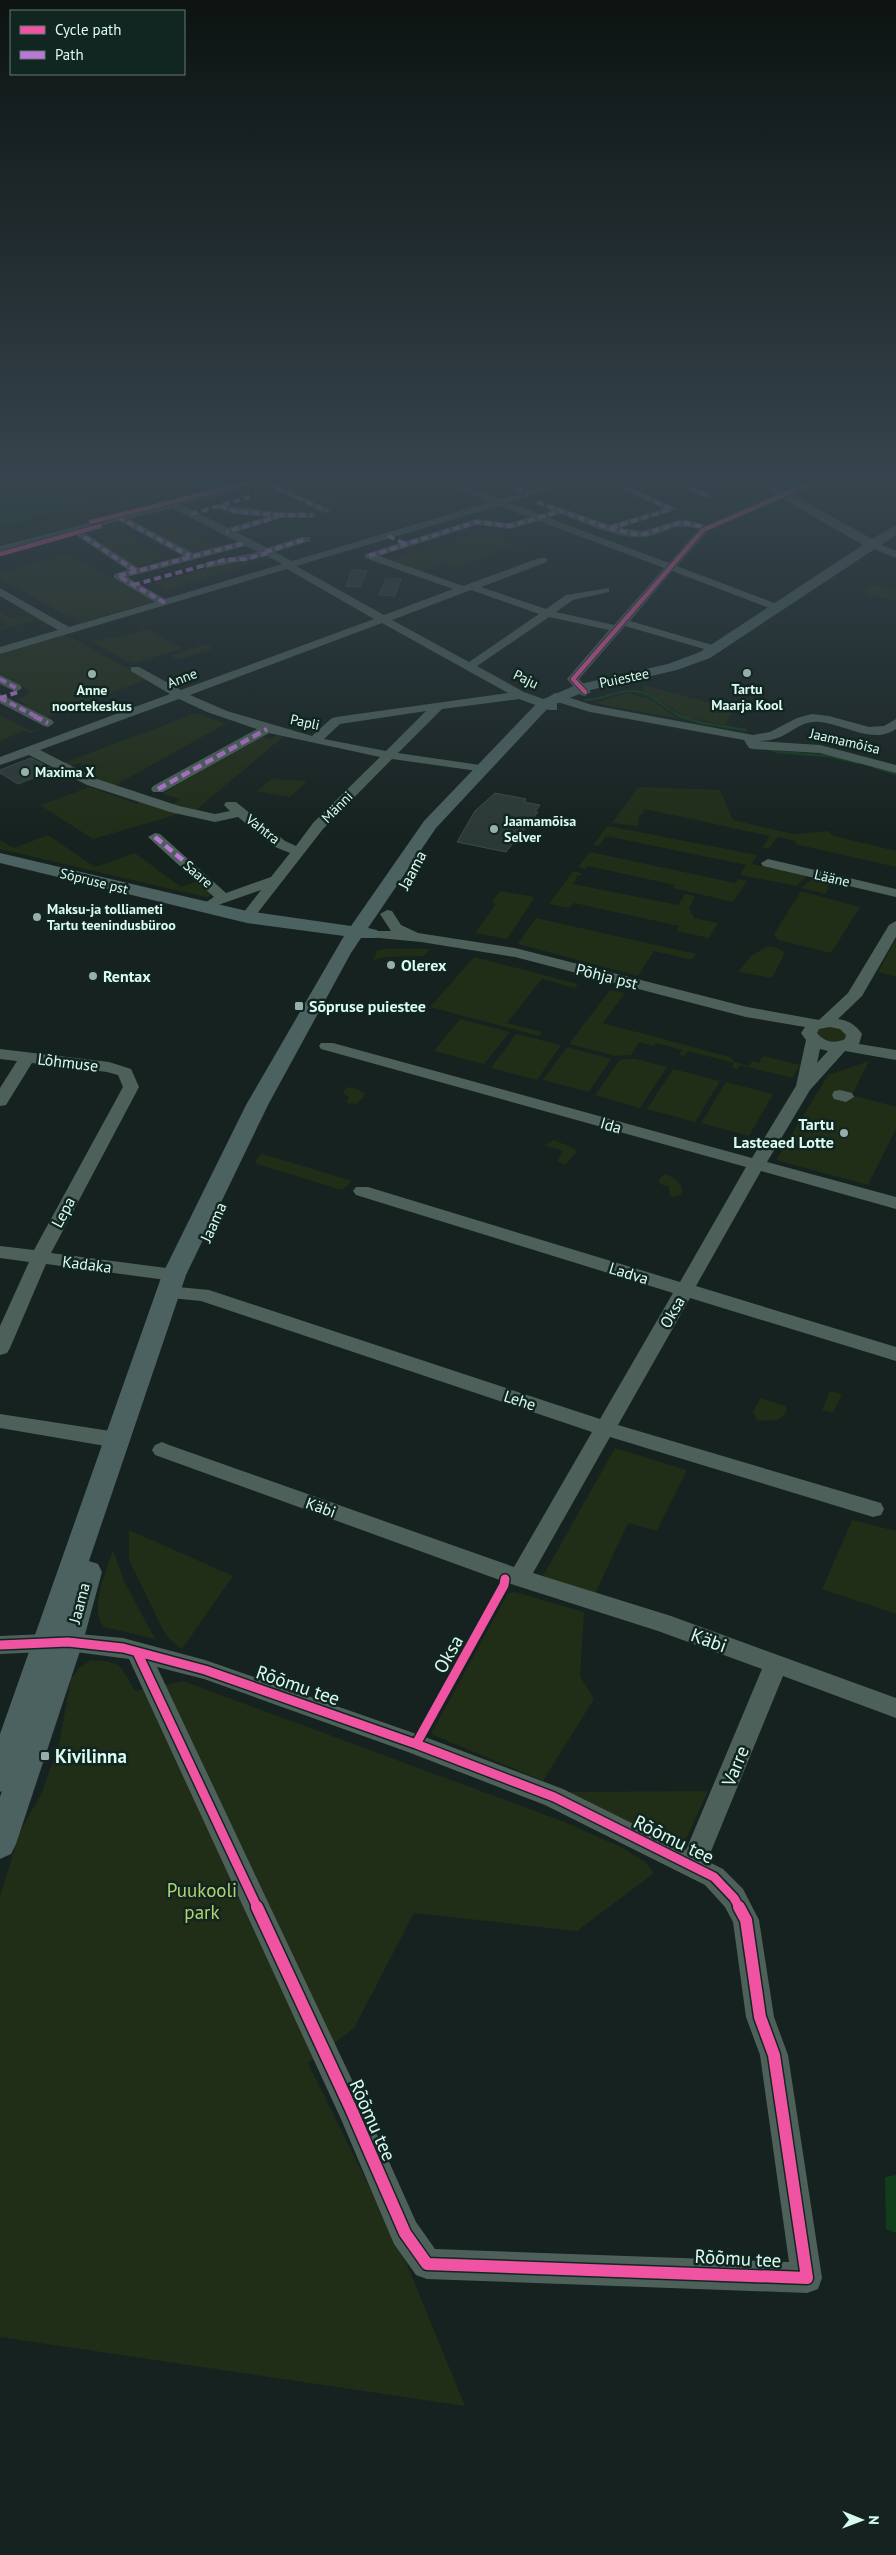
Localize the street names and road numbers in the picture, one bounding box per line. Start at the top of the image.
street label: Anne [164,664,200,692]
street label: Puiestee [598,664,650,692]
street label: Paju [511,665,541,693]
street label: Papli [289,710,321,734]
street label: Jaamamõisa [807,724,882,758]
street label: Männi [318,788,356,826]
street label: Vahtra [242,809,284,848]
street label: Jaama [393,847,431,894]
street label: Saare [180,856,216,892]
street label: Sõpruse pst [58,864,130,898]
street label: Lääne [812,865,852,891]
street label: Põhja pst [574,959,641,993]
street label: Lõhmuse [36,1048,100,1076]
street label: Ida [598,1112,624,1138]
street label: Lepa [47,1193,79,1231]
street label: Jaama [195,1199,231,1246]
street label: Kadaka [61,1251,113,1277]
street label: Ladva [607,1258,651,1288]
street label: Oksa [655,1293,689,1331]
street label: Lehe [502,1385,538,1415]
street label: Käbi [303,1492,339,1522]
street label: Jaama [64,1580,94,1627]
street label: Käbi [688,1623,730,1657]
street label: Oksa [428,1631,468,1677]
street label: Rõõmu tee [253,1660,343,1710]
street label: Varre [716,1742,754,1791]
street label: Rõõmu tee [630,1809,718,1869]
street label: Rõõmu tee [344,2075,402,2165]
street label: Rõõmu tee [694,2244,782,2272]

